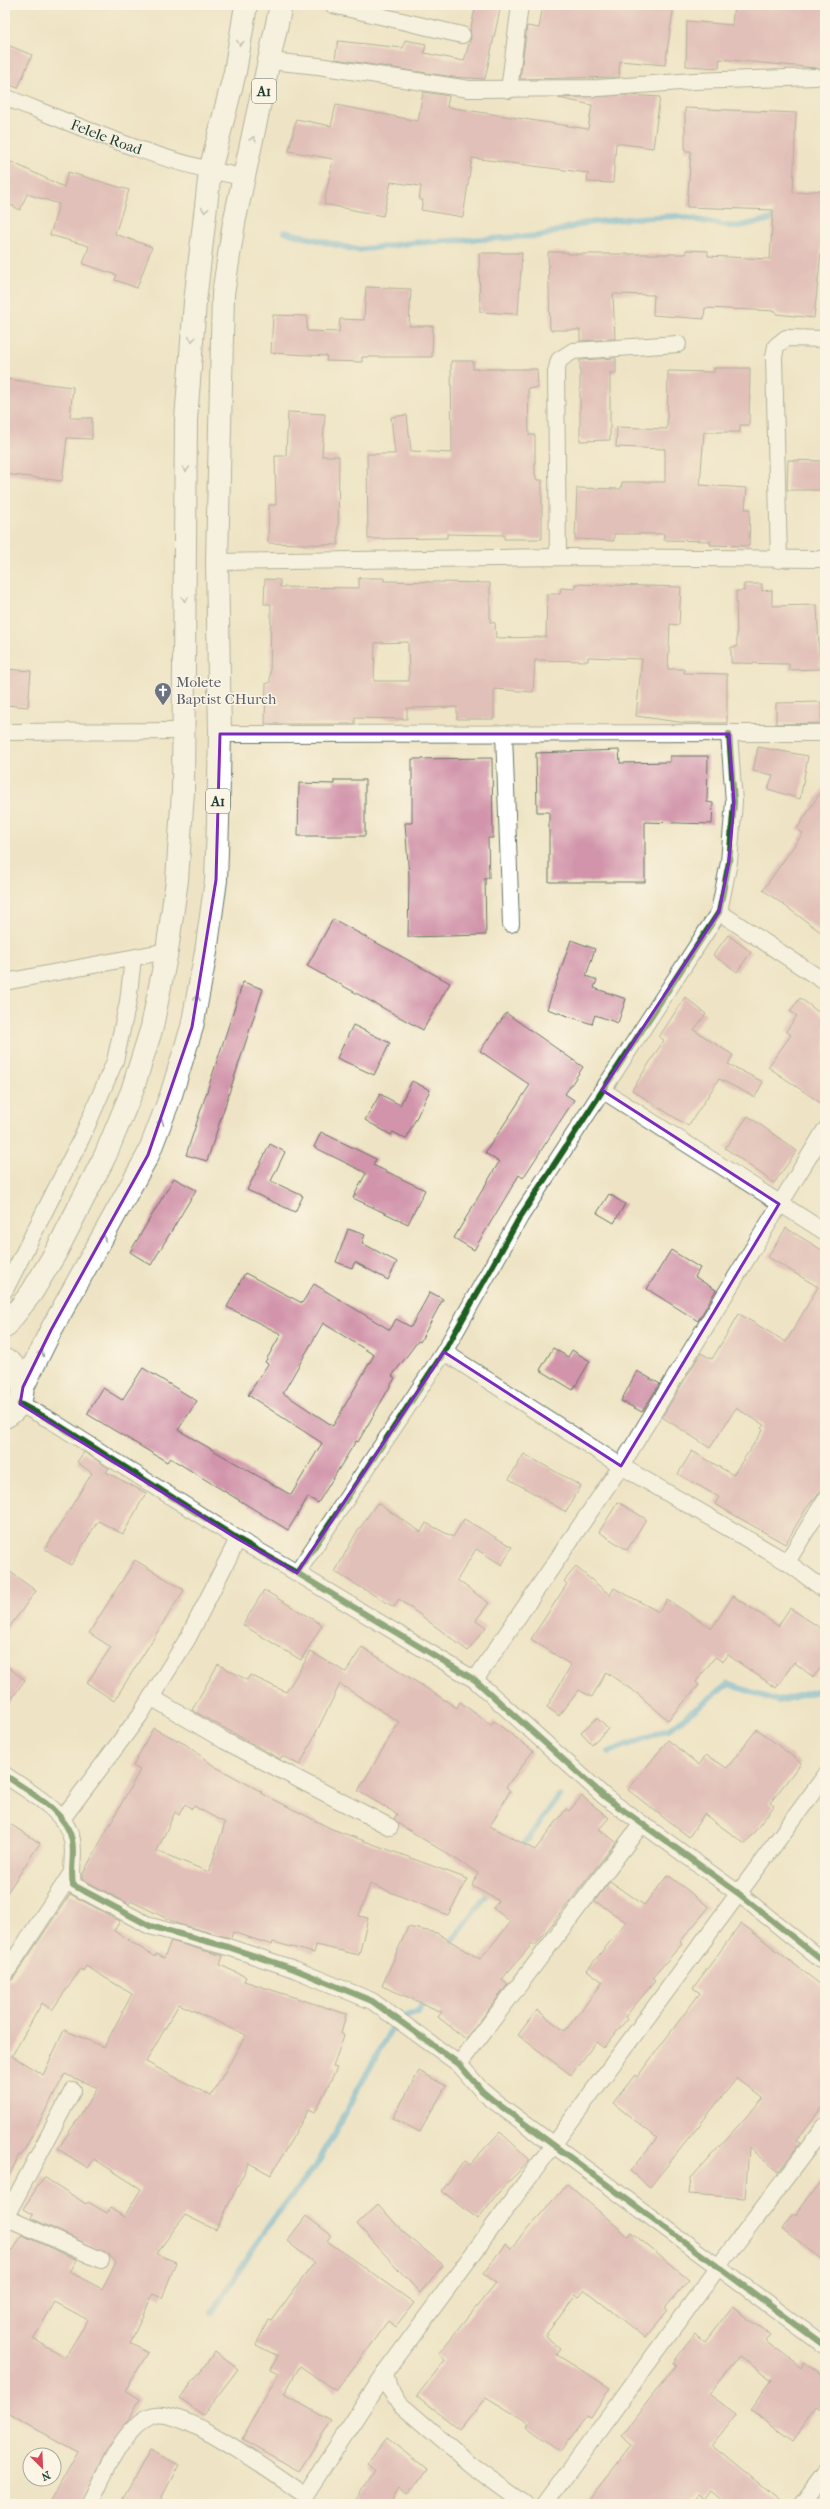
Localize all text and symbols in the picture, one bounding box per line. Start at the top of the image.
one-way arrow [236,40,245,47]
road number: A1 [252,79,276,103]
street label: Felele Road [68,115,145,159]
one-way arrow [249,136,257,142]
one-way arrow [201,207,210,213]
one-way arrow [188,336,197,342]
one-way arrow [181,466,190,472]
one-way arrow [181,596,189,602]
place label: Molete Baptist CHurch [176,673,277,708]
church icon: Molete Baptist CHurch [153,681,173,706]
road number: A1 [206,789,230,813]
one-way arrow [193,994,201,1001]
one-way arrow [156,1119,164,1126]
one-way arrow [98,1235,105,1242]
one-way arrow [36,1349,44,1357]
north arrow [22,2447,62,2487]
text: N [39,2468,52,2484]

